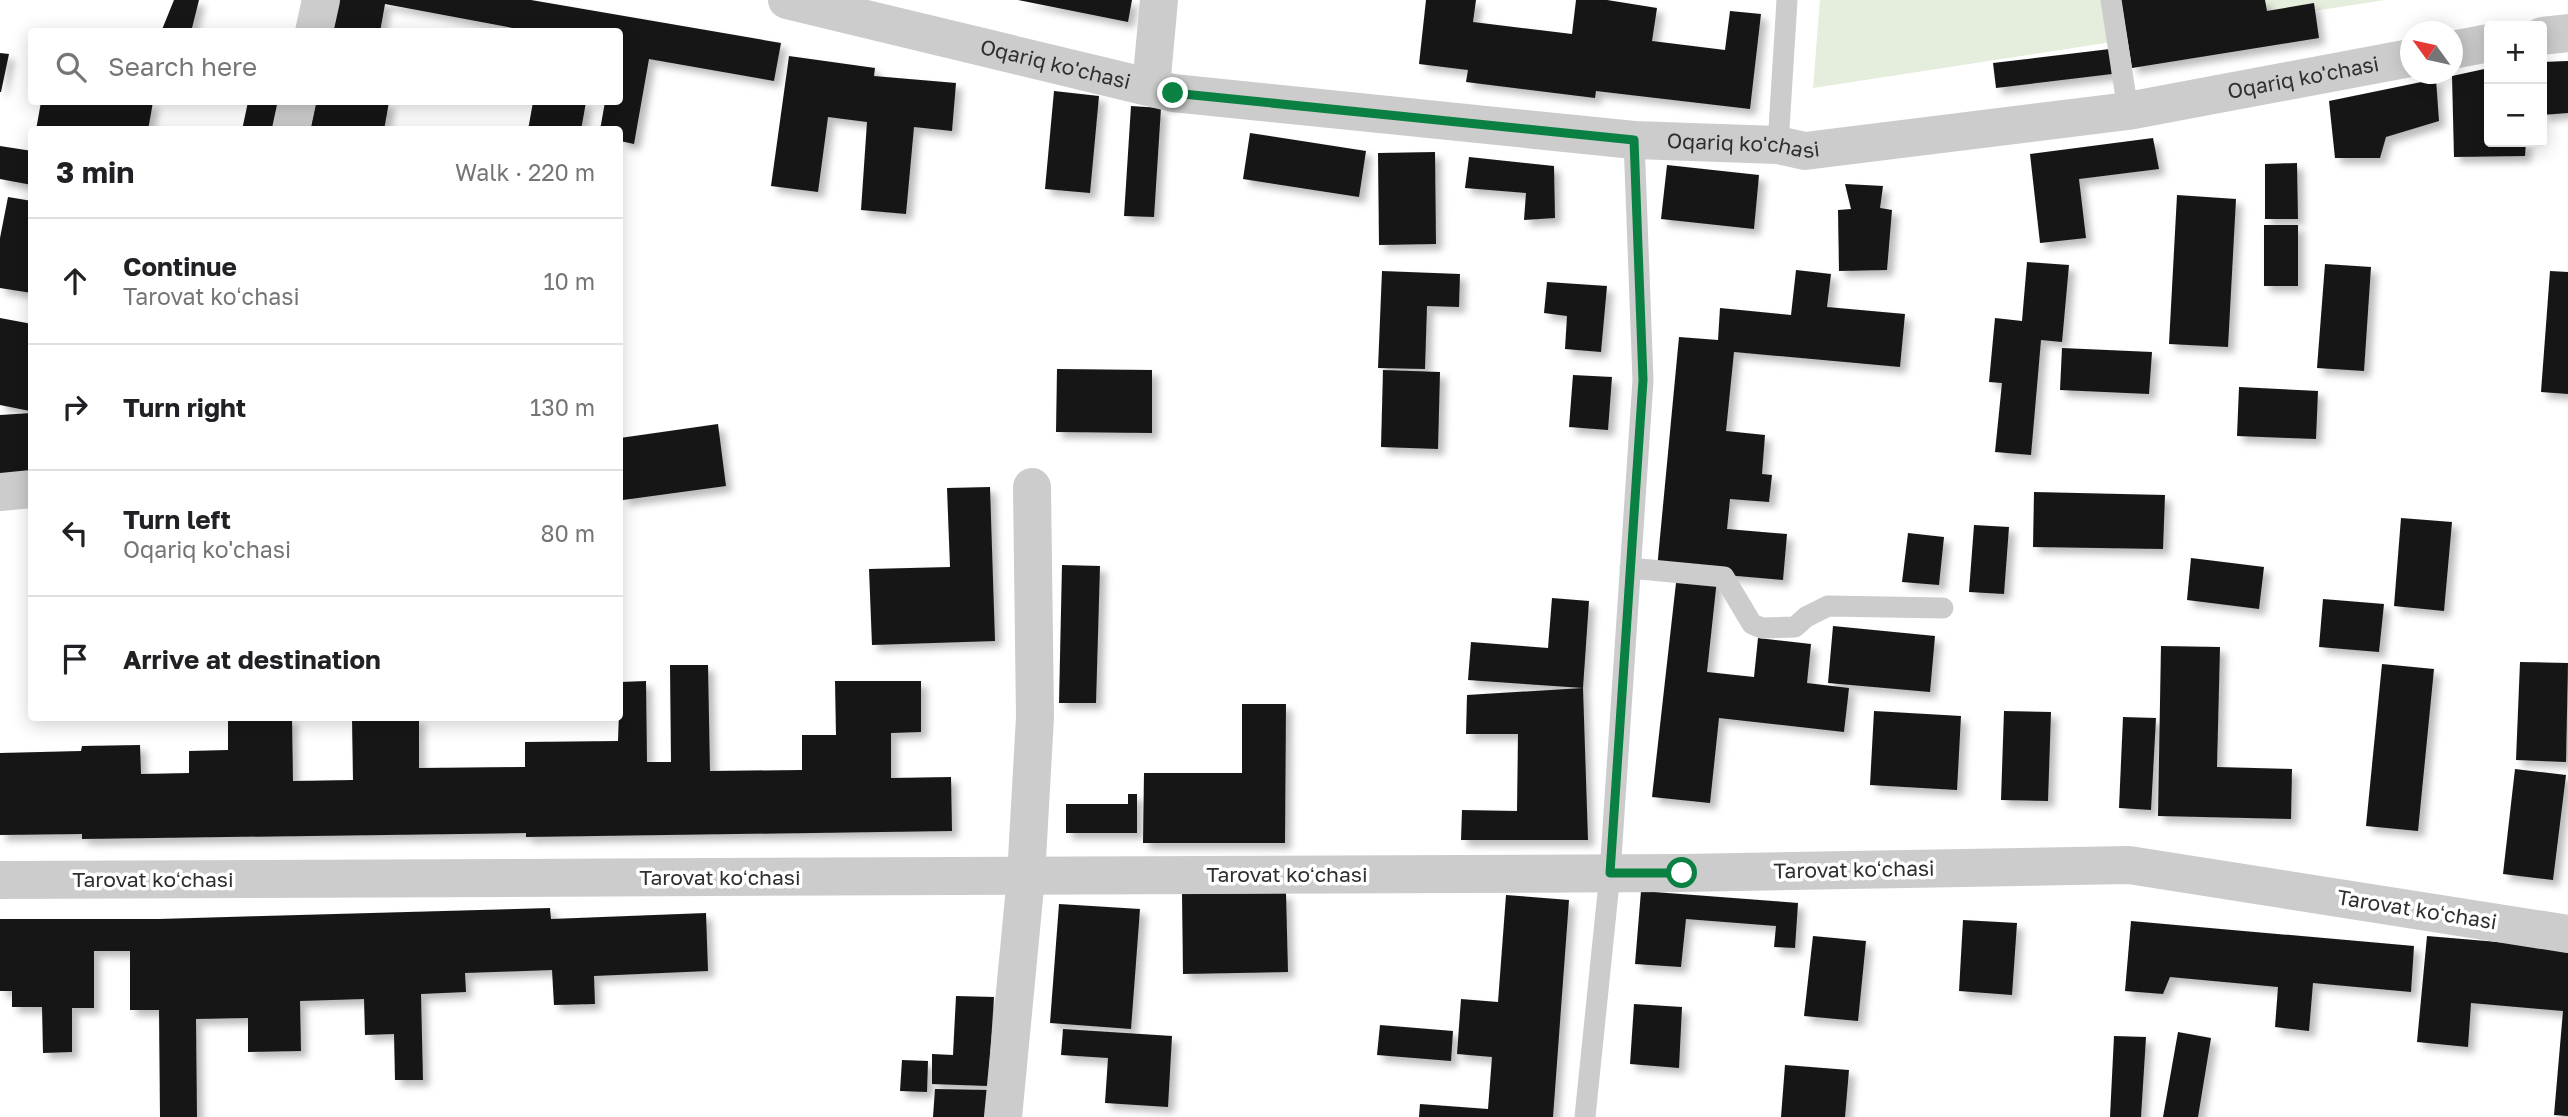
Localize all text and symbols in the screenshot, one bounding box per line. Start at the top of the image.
north arrow [2400,21,2463,84]
map controls [2484,21,2547,147]
button: + [2484,21,2547,84]
search box [28,28,623,105]
street label: Oqariq ko'chasi [978,33,1133,94]
icon: search [52,48,90,86]
street label: Oqariq ko'chasi [2225,50,2381,104]
text: Search here [108,51,257,82]
route end [1157,77,1188,108]
button: − [2484,84,2547,147]
street label: Oqariq ko'chasi [1666,127,1821,163]
text: 3 min [56,154,134,190]
text: Walk · 220 m [455,158,595,186]
text: Continue [123,251,237,282]
icon: ahead [56,262,94,300]
text: 10 m [543,267,595,295]
text: Tarovat koʻchasi [123,282,300,310]
icon: right [56,388,94,426]
text: Turn right [123,392,246,423]
text: 130 m [530,393,595,421]
text: Turn left [123,504,231,535]
icon: left [56,514,94,552]
text: 80 m [541,519,595,547]
text: Oqariq ko'chasi [123,535,291,563]
icon: arrive [56,640,94,678]
text: Arrive at destination [123,644,381,675]
street label: Tarovat koʻchasi [1773,855,1935,883]
route start [1666,857,1697,888]
street label: Tarovat koʻchasi [1206,861,1368,887]
street label: Tarovat koʻchasi [639,864,801,890]
street label: Tarovat koʻchasi [72,866,234,892]
street label: Tarovat koʻchasi [2335,884,2499,934]

